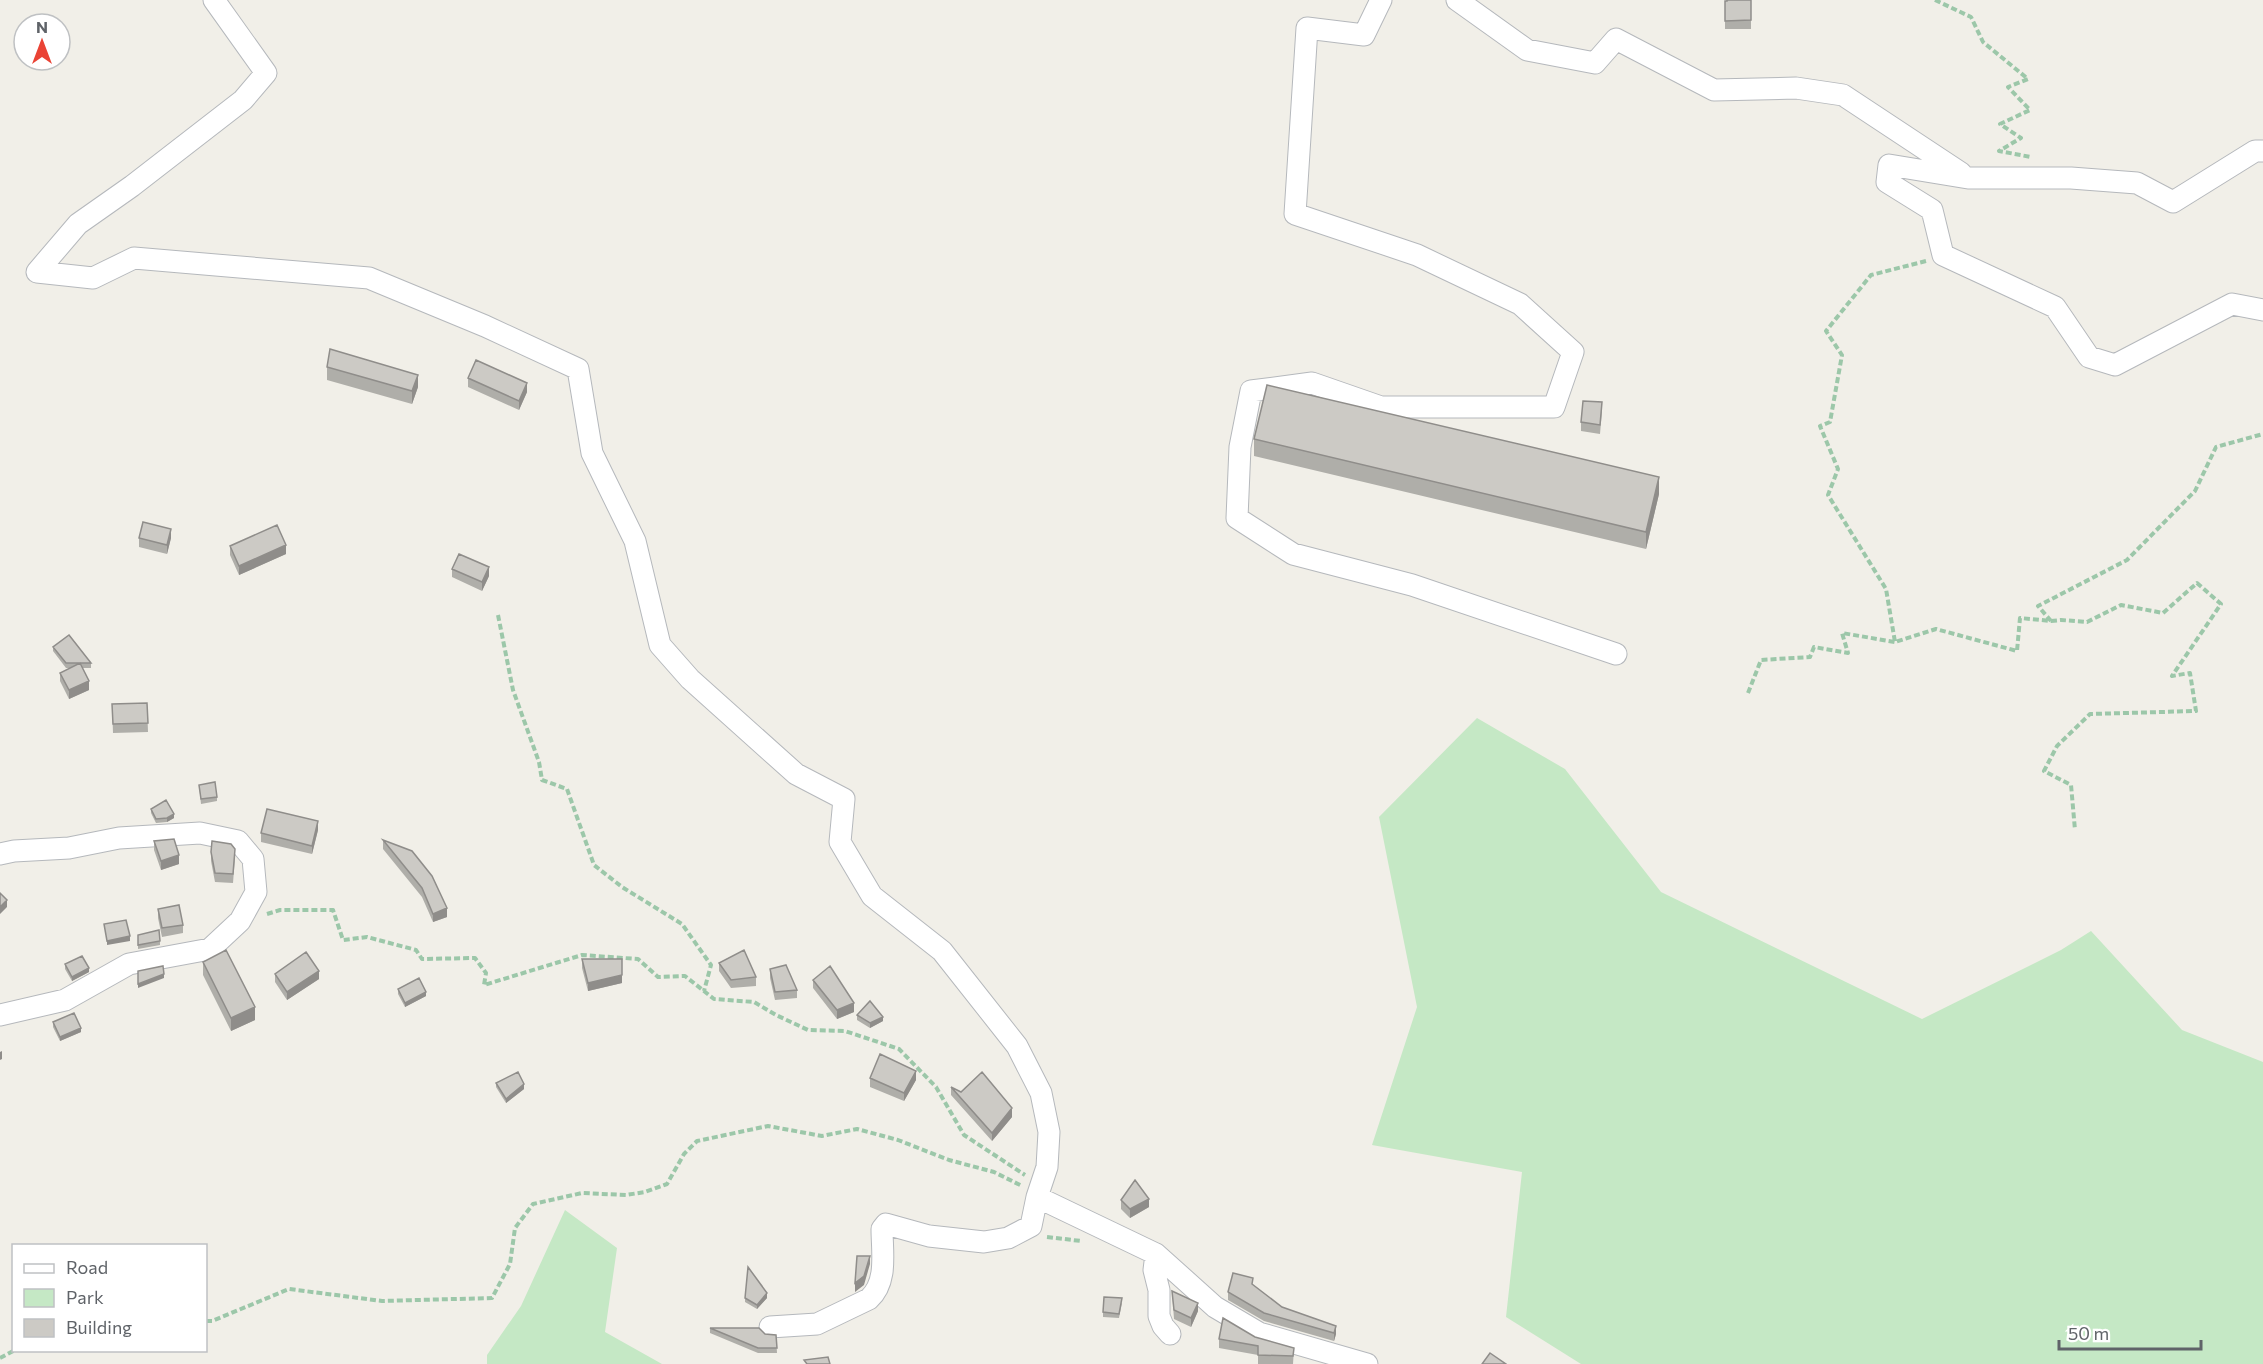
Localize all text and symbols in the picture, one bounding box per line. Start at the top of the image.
north arrow [12,12,72,72]
text: N [36,17,48,36]
legend [12,1244,207,1352]
text: Road [66,1256,108,1278]
text: Park [66,1286,104,1308]
scale bar [2059,1313,2202,1351]
text: Building [66,1316,132,1338]
text: 50 m [2068,1322,2109,1344]

